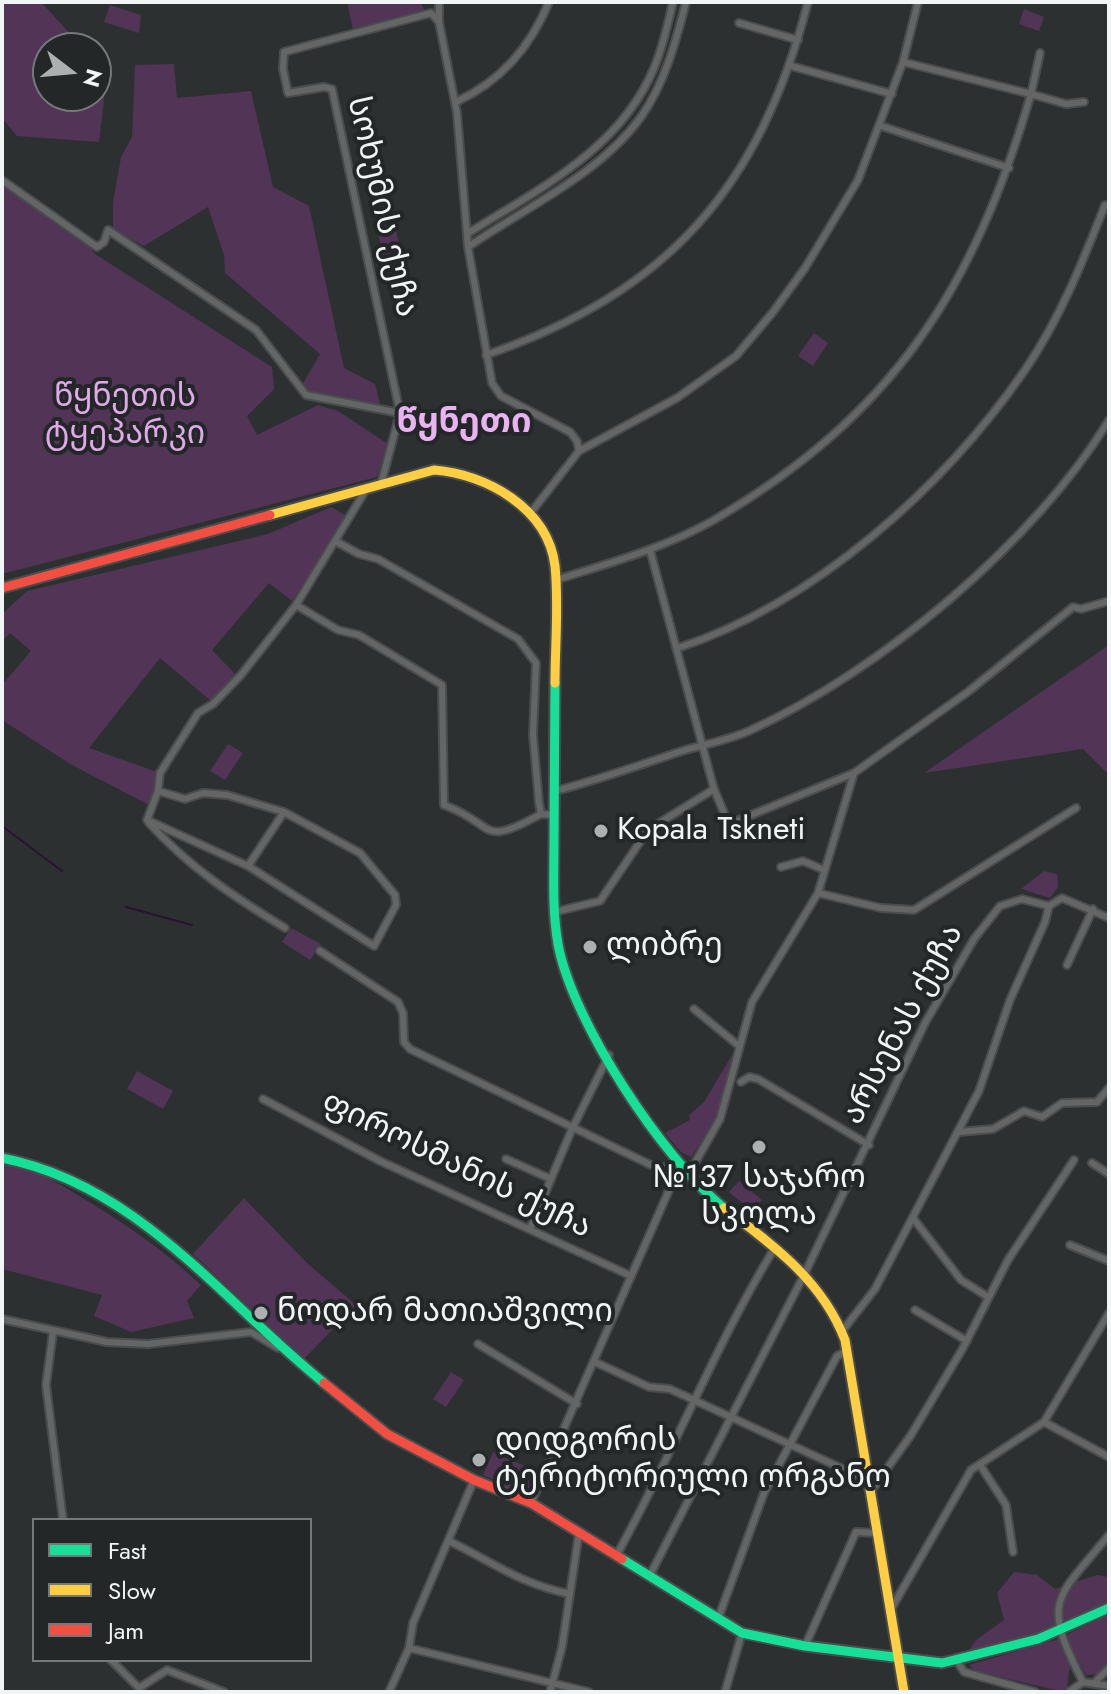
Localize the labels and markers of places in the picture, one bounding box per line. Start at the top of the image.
place label: Kopala Tskneti [617,812,806,850]
marker: Kopala Tskneti [592,822,610,840]
place label: ლიბრე [606,928,723,966]
marker: ლიბრე [581,938,599,956]
marker: №137 საჯარო სკოლა [750,1138,768,1156]
place label: №137 საჯარო სკოლა [652,1160,866,1235]
place label: ნოდარ მათიაშვილი [277,1294,613,1332]
marker: ნოდარ მათიაშვილი [252,1304,270,1322]
place label: დიდგორის ტერიტორიული ორგანო [495,1423,891,1498]
marker: დიდგორის ტერიტორიული ორგანო [470,1451,488,1469]

